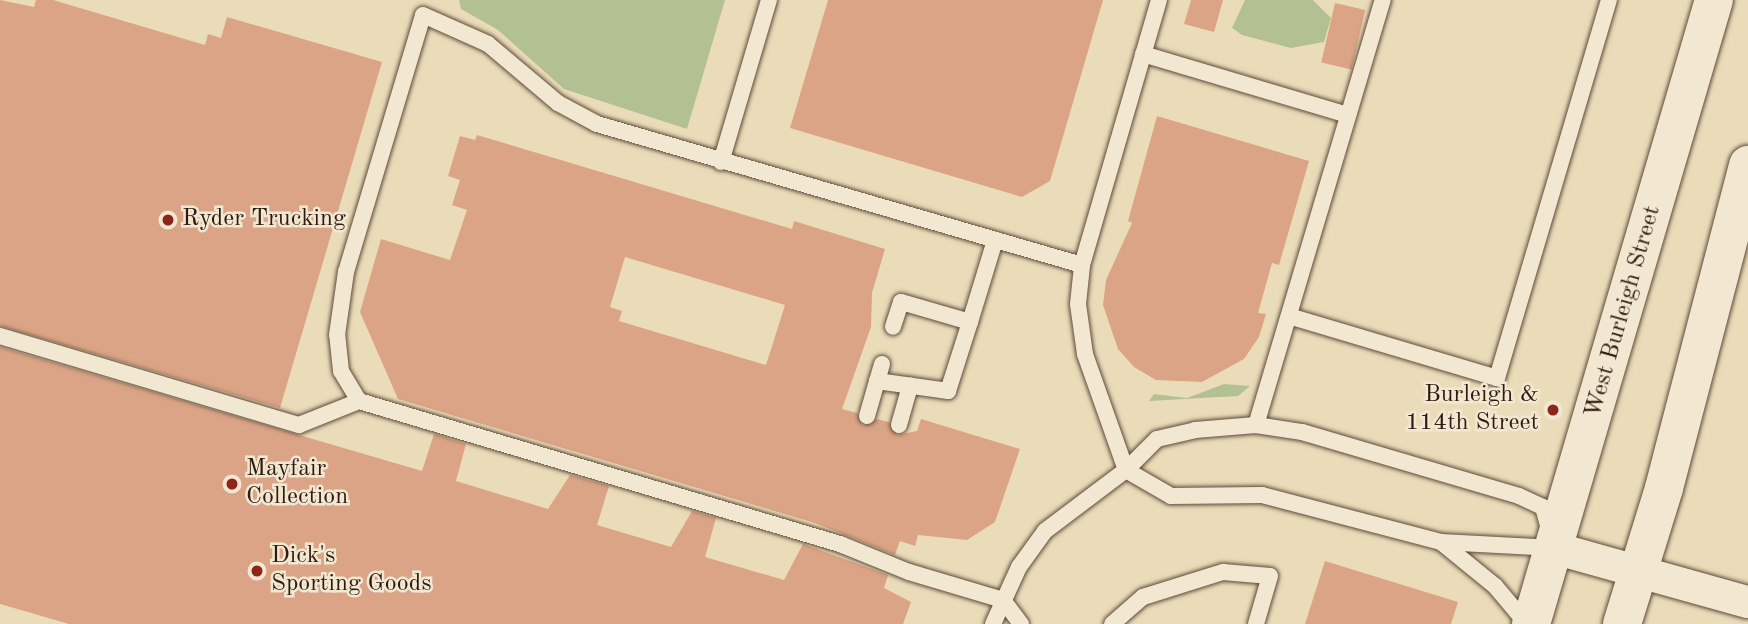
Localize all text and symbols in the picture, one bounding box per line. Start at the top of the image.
street label: West Burleigh Street [1580,203,1668,421]
place label: Ryder Trucking [182,206,346,234]
marker: Ryder Trucking [160,212,176,228]
place label: Burleigh & 114th Street [1405,382,1539,438]
marker: Burleigh & 114th Street [1545,402,1561,418]
place label: Mayfair Collection [246,456,348,512]
marker: Mayfair Collection [224,476,240,492]
place label: Dick's Sporting Goods [271,543,432,599]
marker: Dick's Sporting Goods [249,563,265,579]

